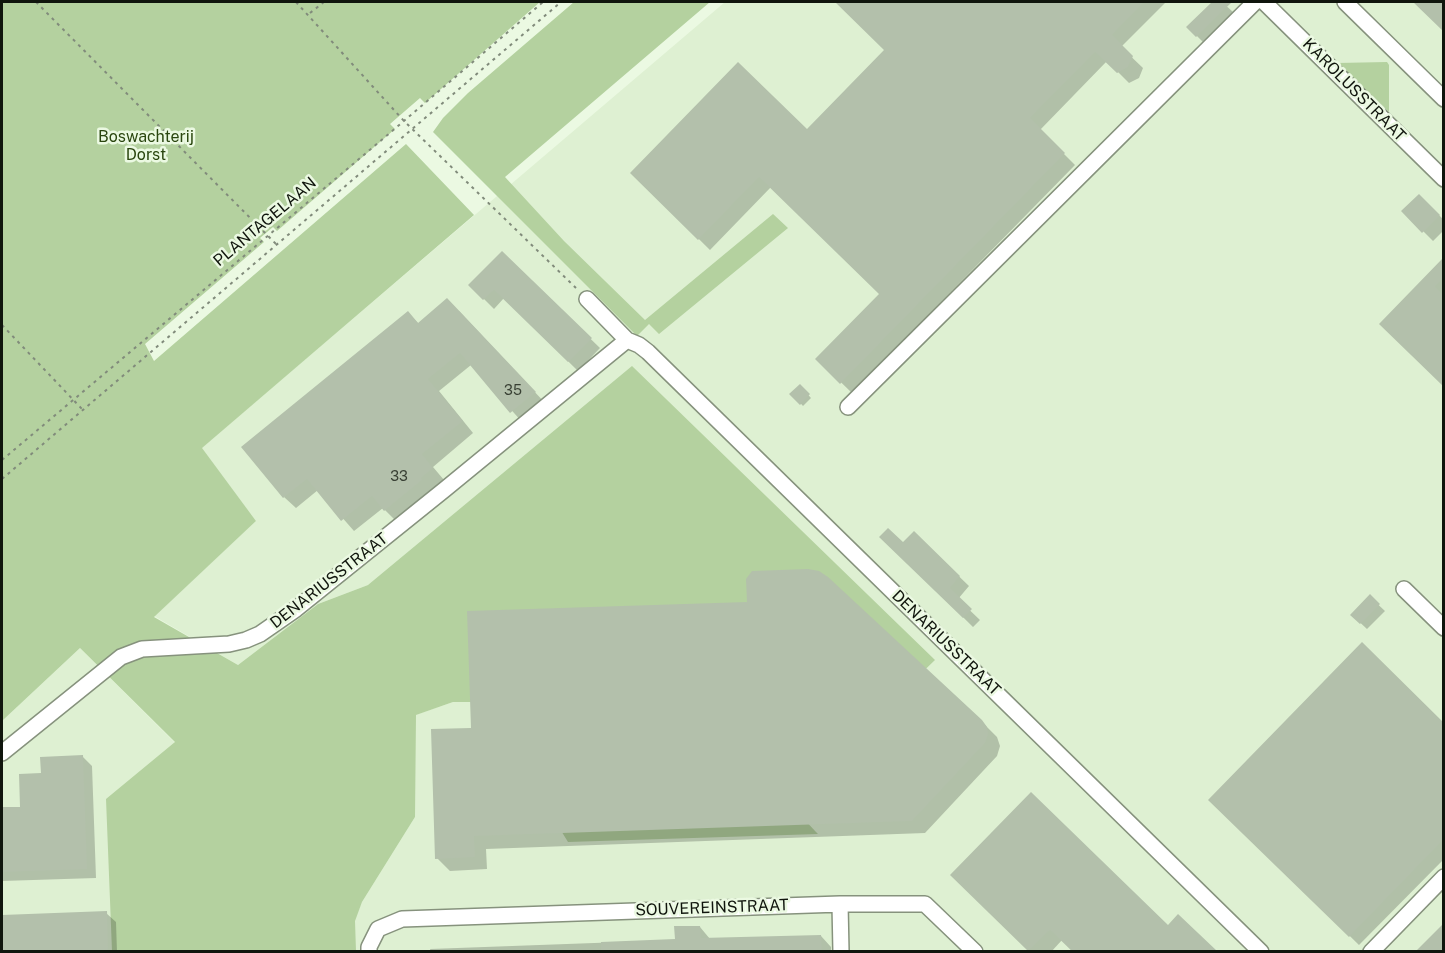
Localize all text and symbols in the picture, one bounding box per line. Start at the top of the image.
street label: KAROLUSSTRAAT [1299,35,1409,145]
park label: Boswachterij Dorst [98,127,194,165]
street label: PLANTAGELAAN [210,173,320,271]
house number: 35 [504,383,522,399]
house number: 33 [390,469,408,485]
street label: DENARIUSSTRAAT [266,529,392,633]
street label: DENARIUSSTRAAT [888,586,1004,700]
street label: SOUVEREINSTRAAT [635,896,789,920]

